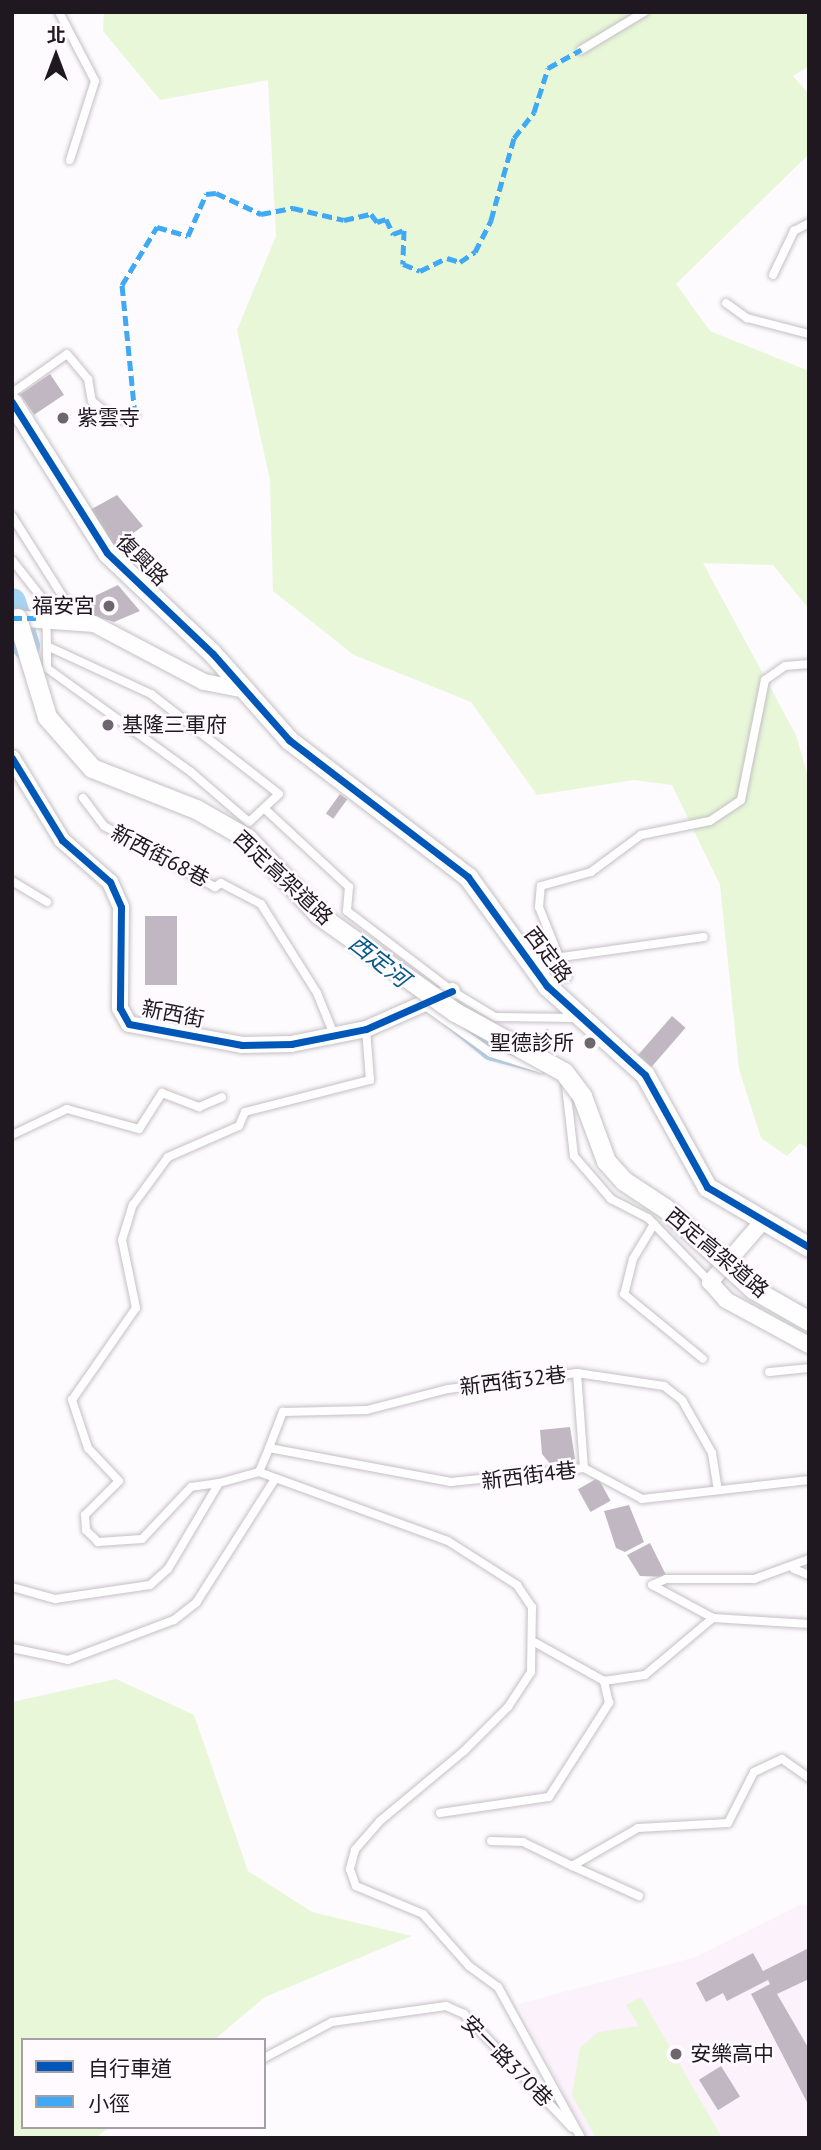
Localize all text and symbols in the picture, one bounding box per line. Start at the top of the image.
north arrow [21,21,91,91]
text: 北 [46,23,66,47]
place label: 紫雲寺 [77,405,140,431]
marker: 紫雲寺 [55,410,71,426]
street label: 復興路 [111,529,173,591]
place label: 福安宮 [32,593,95,619]
marker: 福安宮 [101,598,117,614]
place label: 基隆三軍府 [122,712,227,738]
marker: 基隆三軍府 [100,717,116,733]
street label: 新西街68巷 [107,820,213,892]
street label: 西定高架道路 [228,826,338,930]
street label: 西定路 [519,922,577,988]
water label: 西定河 [343,929,415,993]
street label: 新西街 [140,996,206,1032]
place label: 聖德診所 [490,1030,574,1056]
marker: 聖德診所 [580,1033,600,1053]
street label: 西定高架道路 [661,1203,773,1303]
street label: 新西街32巷 [458,1362,568,1400]
street label: 新西街4巷 [480,1458,578,1494]
street label: 安一路370巷 [456,2010,558,2112]
legend [21,2038,266,2129]
place label: 安樂高中 [690,2041,774,2067]
marker: 安樂高中 [668,2046,684,2062]
text: 自行車道 [88,2055,172,2082]
text: 小徑 [88,2090,130,2117]

